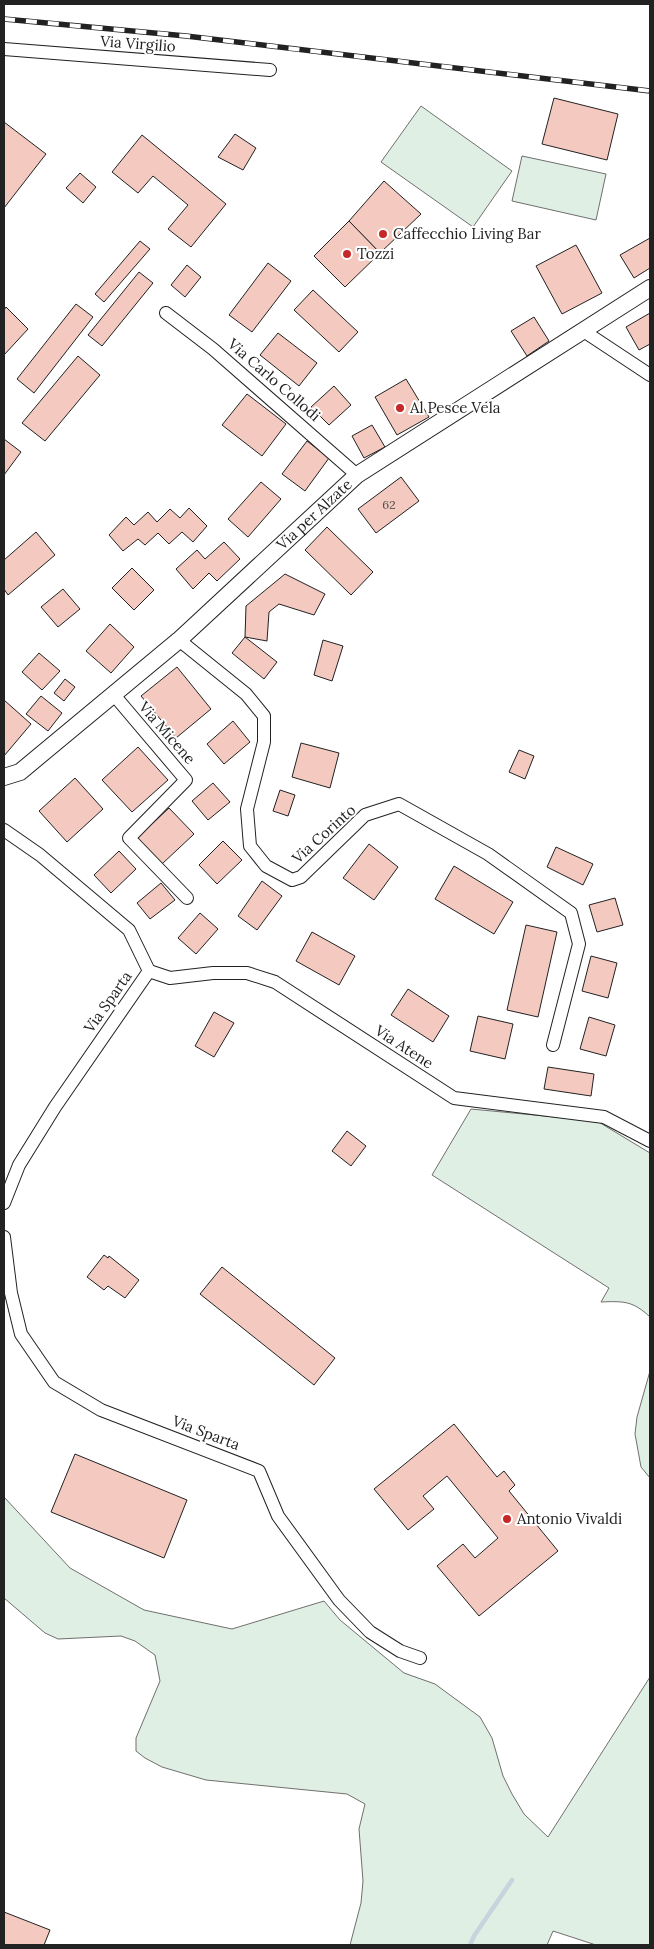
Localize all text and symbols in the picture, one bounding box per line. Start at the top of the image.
street label: Via Virgilio [99,31,177,56]
place label: Caffecchio Living Bar [393,224,541,243]
marker: Caffecchio Living Bar [377,228,389,240]
place label: Tozzi [357,244,394,263]
marker: Tozzi [341,248,353,260]
street label: Via Carlo Collodi [223,334,324,425]
place label: Al Pesce Vela [409,398,501,417]
marker: Al Pesce Vela [394,402,406,414]
street label: Via per Alzate [272,475,356,554]
house number: 62 [382,497,396,512]
street label: Via Micene [134,697,200,768]
street label: Via Corinto [287,800,360,868]
street label: Via Sparta [79,967,136,1037]
street label: Via Atene [371,1020,437,1073]
street label: Via Sparta [169,1411,243,1454]
place label: Antonio Vivaldi [516,1509,622,1528]
marker: Antonio Vivaldi [501,1513,513,1525]

